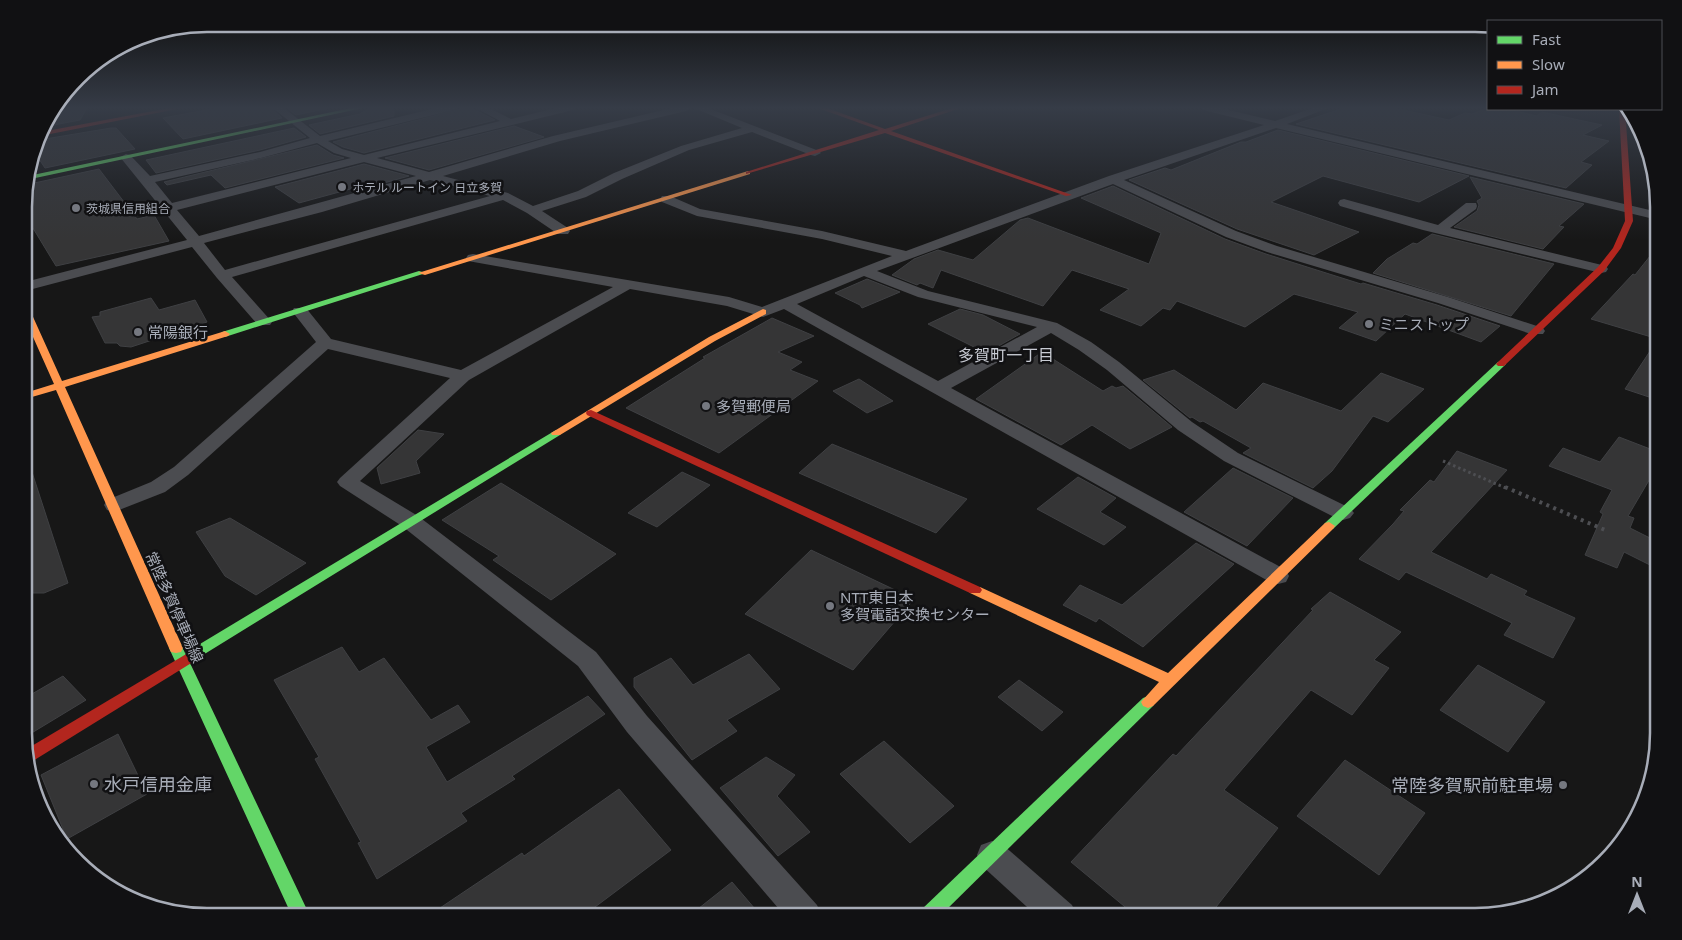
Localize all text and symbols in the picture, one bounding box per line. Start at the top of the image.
legend [1487,20,1662,110]
text: Fast [1532,29,1561,49]
text: Slow [1532,54,1565,74]
text: Jam [1530,79,1559,99]
place label: ホテル ルートイン 日立多賀 [352,179,502,196]
marker: ホテル ルートイン 日立多賀 [336,181,348,193]
place label: 茨城県信用組合 [86,200,170,217]
marker: 茨城県信用組合 [70,202,82,214]
place label: ミニストップ [1379,314,1469,334]
marker: ミニストップ [1363,318,1375,330]
place label: 常陽銀行 [148,322,208,342]
marker: 常陽銀行 [132,326,144,338]
district label: 多賀町一丁目 [958,344,1054,366]
place label: 多賀郵便局 [716,396,791,416]
marker: 多賀郵便局 [700,400,712,412]
street label: 常陸多賀停車場線 [141,548,209,666]
place label: NTT東日本 多賀電話交換センター [840,587,990,624]
marker: NTT東日本 多賀電話交換センター [824,600,836,612]
place label: 水戸信用金庫 [104,772,212,796]
place label: 常陸多賀駅前駐車場 [1391,773,1553,797]
marker: 水戸信用金庫 [88,778,100,790]
marker: 常陸多賀駅前駐車場 [1557,779,1569,791]
north arrow [1612,870,1662,920]
text: N [1631,872,1643,891]

